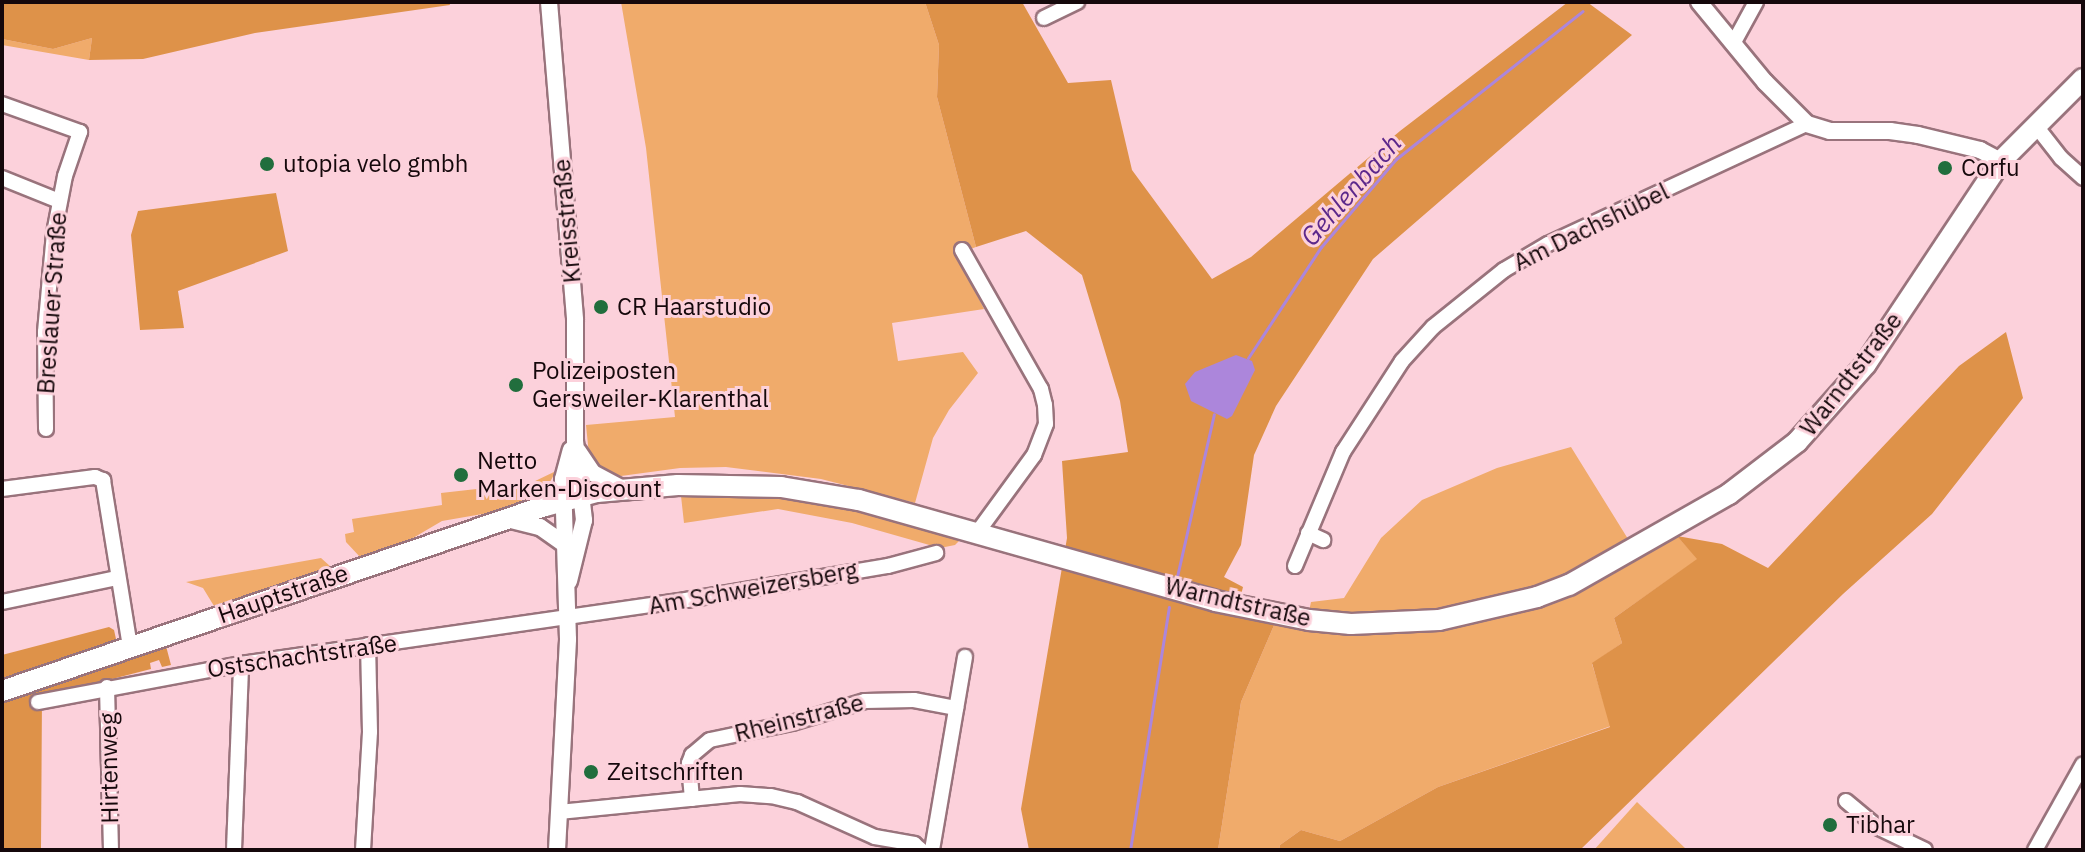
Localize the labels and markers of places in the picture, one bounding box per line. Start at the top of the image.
place label: utopia velo gmbh [283,150,468,178]
place label: Corfu [1961,154,2020,182]
marker: utopia velo gmbh [258,155,276,173]
marker: Corfu [1936,159,1954,177]
place label: CR Haarstudio [617,293,771,321]
marker: CR Haarstudio [592,298,610,316]
place label: Polizeiposten Gersweiler-Klarenthal [532,357,769,413]
marker: Polizeiposten Gersweiler-Klarenthal [507,376,525,394]
place label: Netto Marken-Discount [477,447,662,503]
marker: Netto Marken-Discount [452,466,470,484]
place label: Zeitschriften [607,758,744,786]
marker: Zeitschriften [582,763,600,781]
place label: Tibhar [1846,811,1915,839]
marker: Tibhar [1821,816,1839,834]

